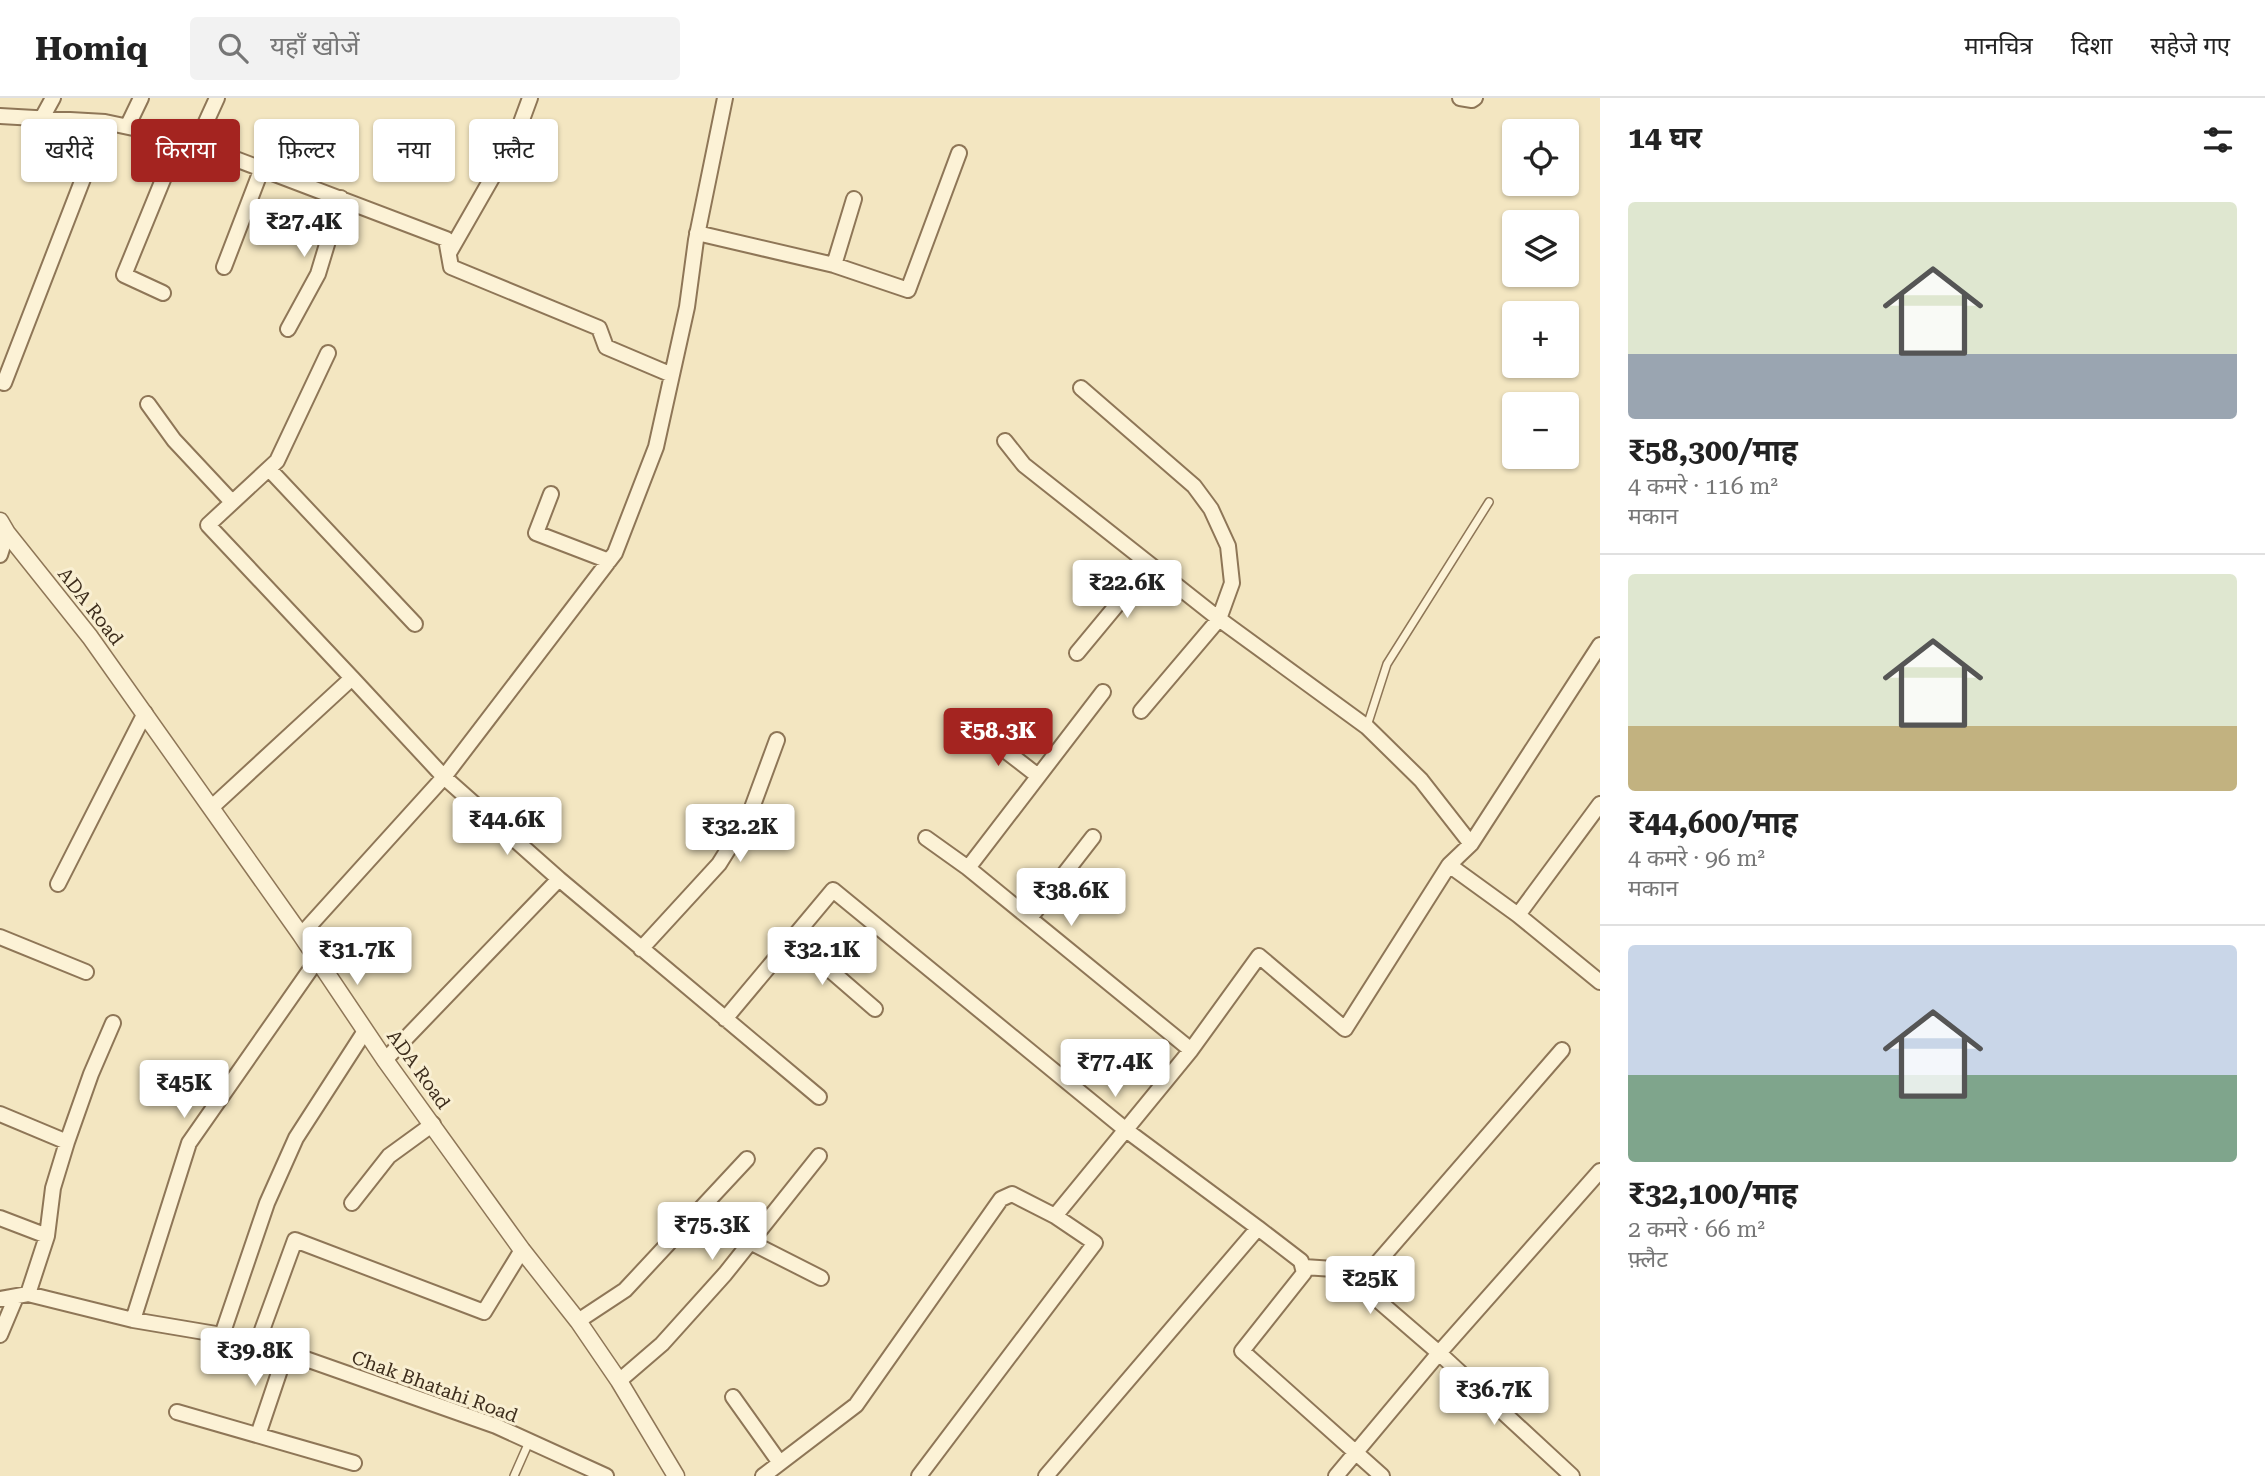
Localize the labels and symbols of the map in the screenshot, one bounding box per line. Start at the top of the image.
pin: ₹27.4K [247,200,361,259]
pin: ₹22.6K [1070,560,1184,620]
street label: ADA Road [53,563,128,650]
pin: ₹58.3K [941,708,1055,768]
pin: ₹44.6K [450,798,564,857]
pin: ₹32.2K [683,804,797,864]
pin: ₹38.6K [1014,868,1128,928]
pin: ₹31.7K [300,928,414,987]
pin: ₹32.1K [765,928,879,987]
street label: ADA Road [382,1025,455,1113]
pin: ₹77.4K [1058,1040,1172,1099]
pin: ₹45K [143,1060,225,1120]
pin: ₹75.3K [655,1202,769,1262]
pin: ₹25K [1329,1256,1411,1316]
pin: ₹39.8K [198,1328,312,1388]
street label: Chak Bhatahi Road [349,1346,521,1427]
pin: ₹36.7K [1437,1368,1551,1427]

